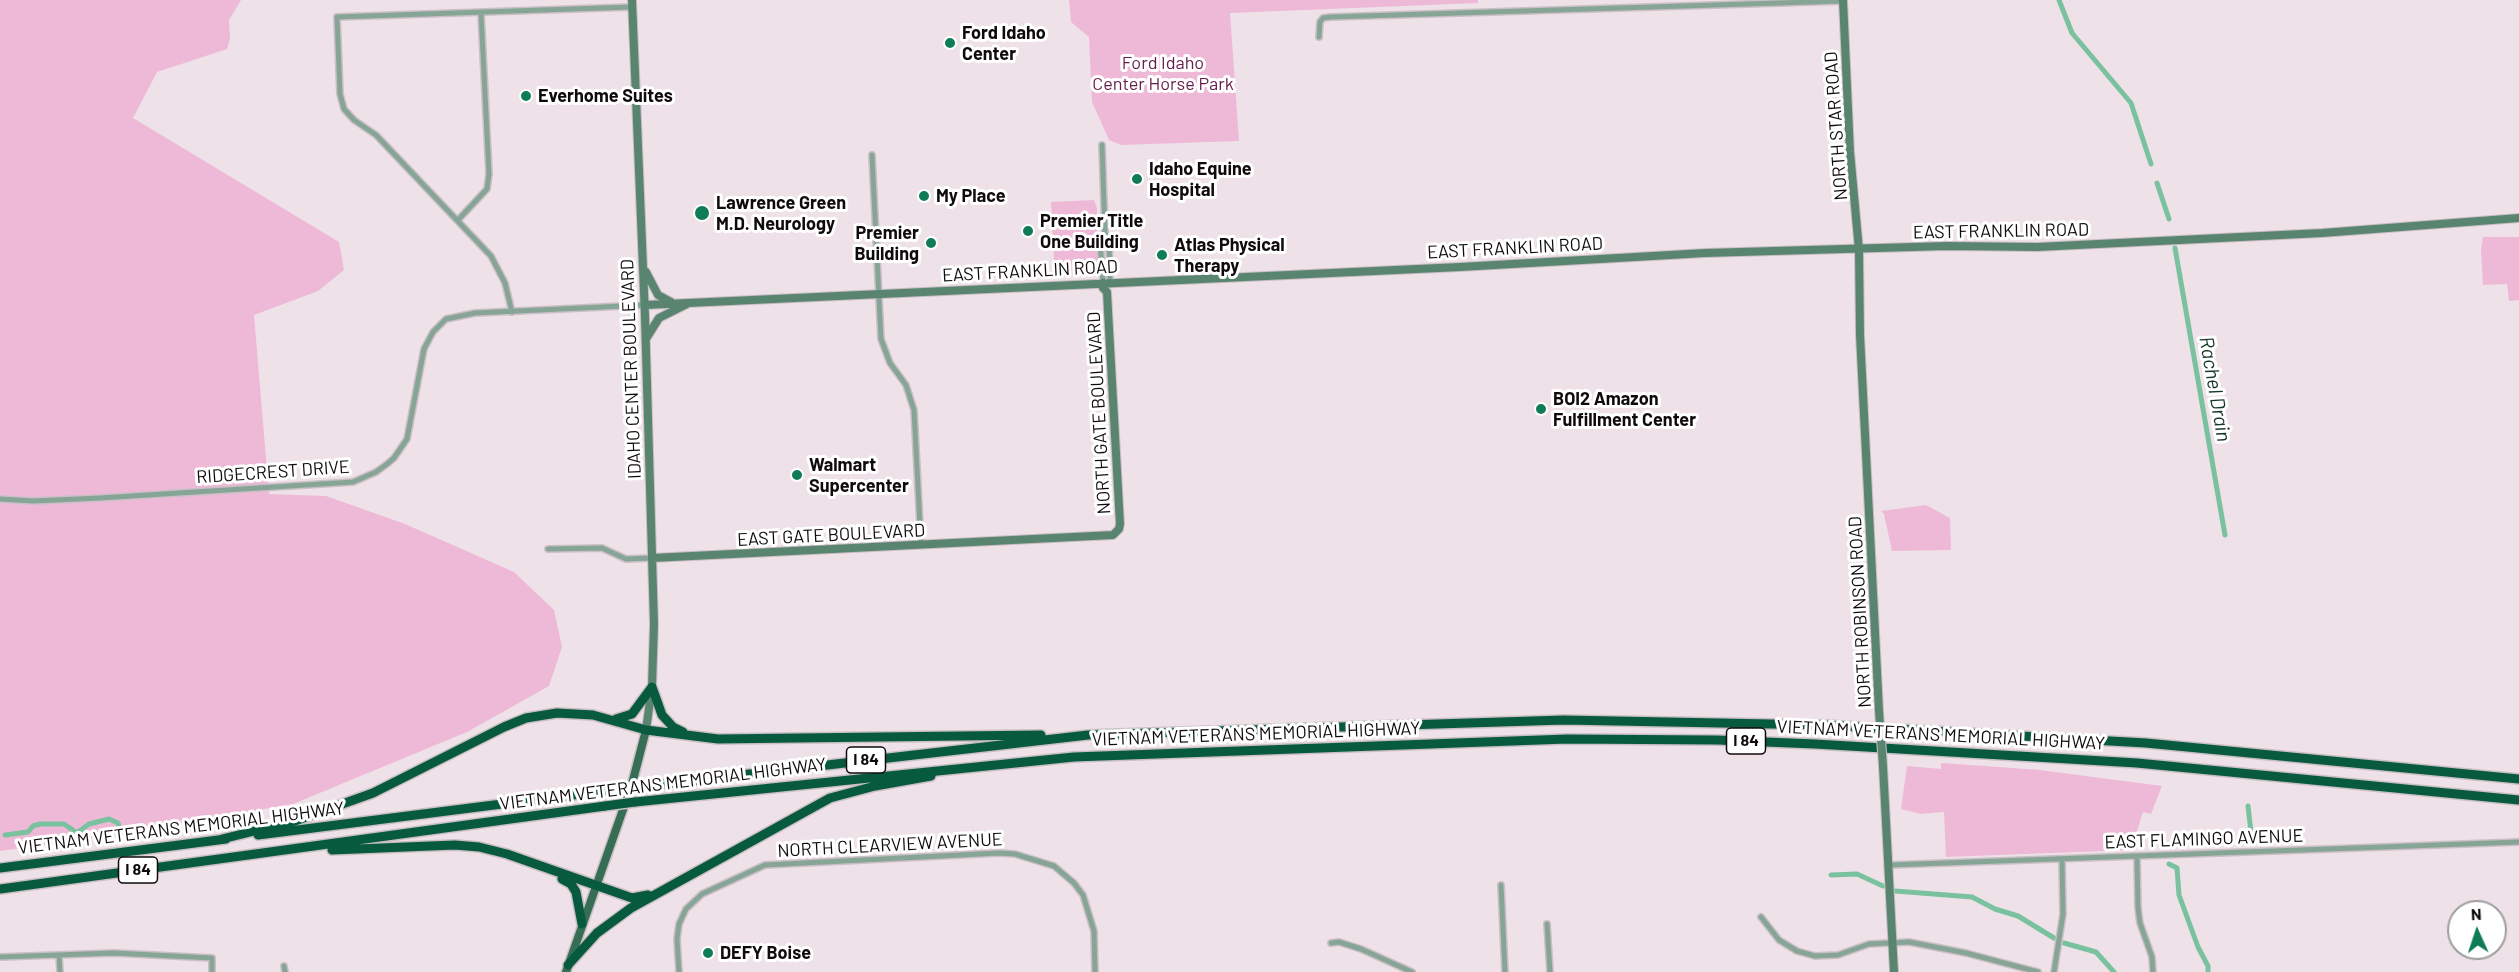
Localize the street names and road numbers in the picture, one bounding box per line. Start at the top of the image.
street label: NORTH STAR ROAD [1820,51,1852,201]
street label: EAST FRANKLIN ROAD [1913,219,2089,243]
street label: EAST FRANKLIN ROAD [1427,233,1603,263]
street label: EAST FRANKLIN ROAD [942,256,1118,286]
street label: IDAHO CENTER BOULEVARD [616,259,646,479]
street label: NORTH GATE BOULEVARD [1083,311,1115,515]
street label: RIDGECREST DRIVE [196,456,350,488]
street label: NORTH ROBINSON ROAD [1844,516,1876,708]
street label: EAST GATE BOULEVARD [737,519,925,551]
street label: VIETNAM VETERANS MEMORIAL HIGHWAY [1776,716,2106,754]
street label: VIETNAM VETERANS MEMORIAL HIGHWAY [1091,717,1421,751]
road number: I 84 [1726,728,1766,754]
road number: I 84 [846,747,886,773]
street label: VIETNAM VETERANS MEMORIAL HIGHWAY [499,753,827,815]
street label: VIETNAM VETERANS MEMORIAL HIGHWAY [17,797,345,859]
street label: EAST FLAMINGO AVENUE [2104,825,2304,853]
street label: NORTH CLEARVIEW AVENUE [777,828,1003,862]
road number: I 84 [118,857,158,883]

